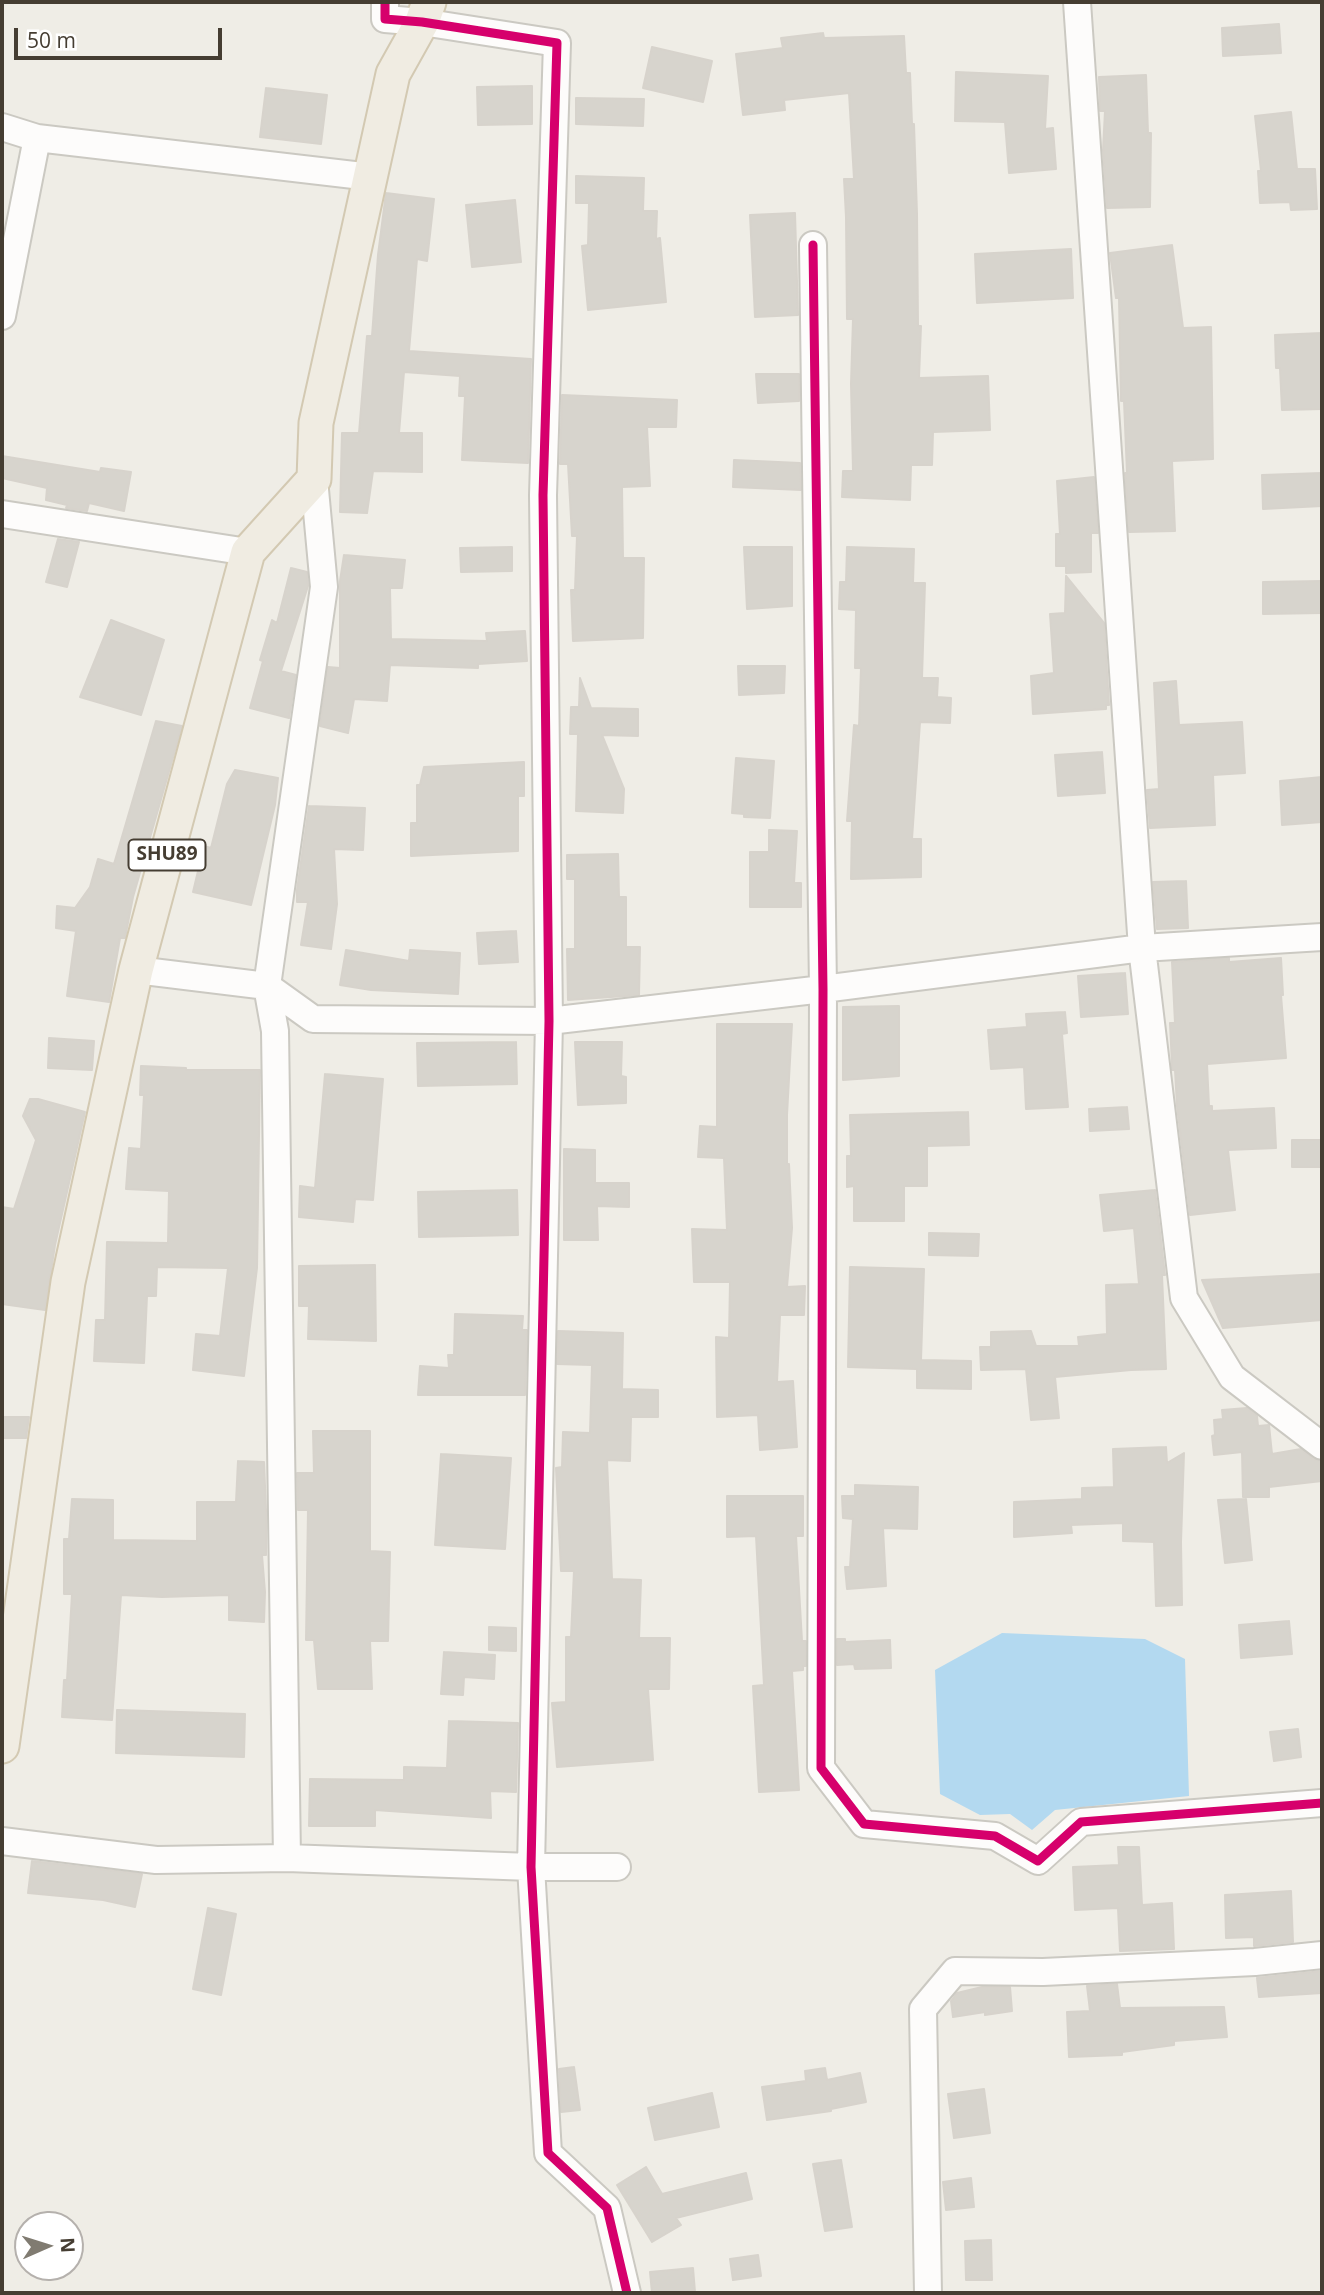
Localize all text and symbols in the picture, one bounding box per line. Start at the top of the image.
scale bar [18,14,226,58]
text: 50 m [27,26,76,54]
road number: SHU89 [128,840,206,870]
north arrow [14,2211,84,2281]
text: N [55,2237,81,2253]

